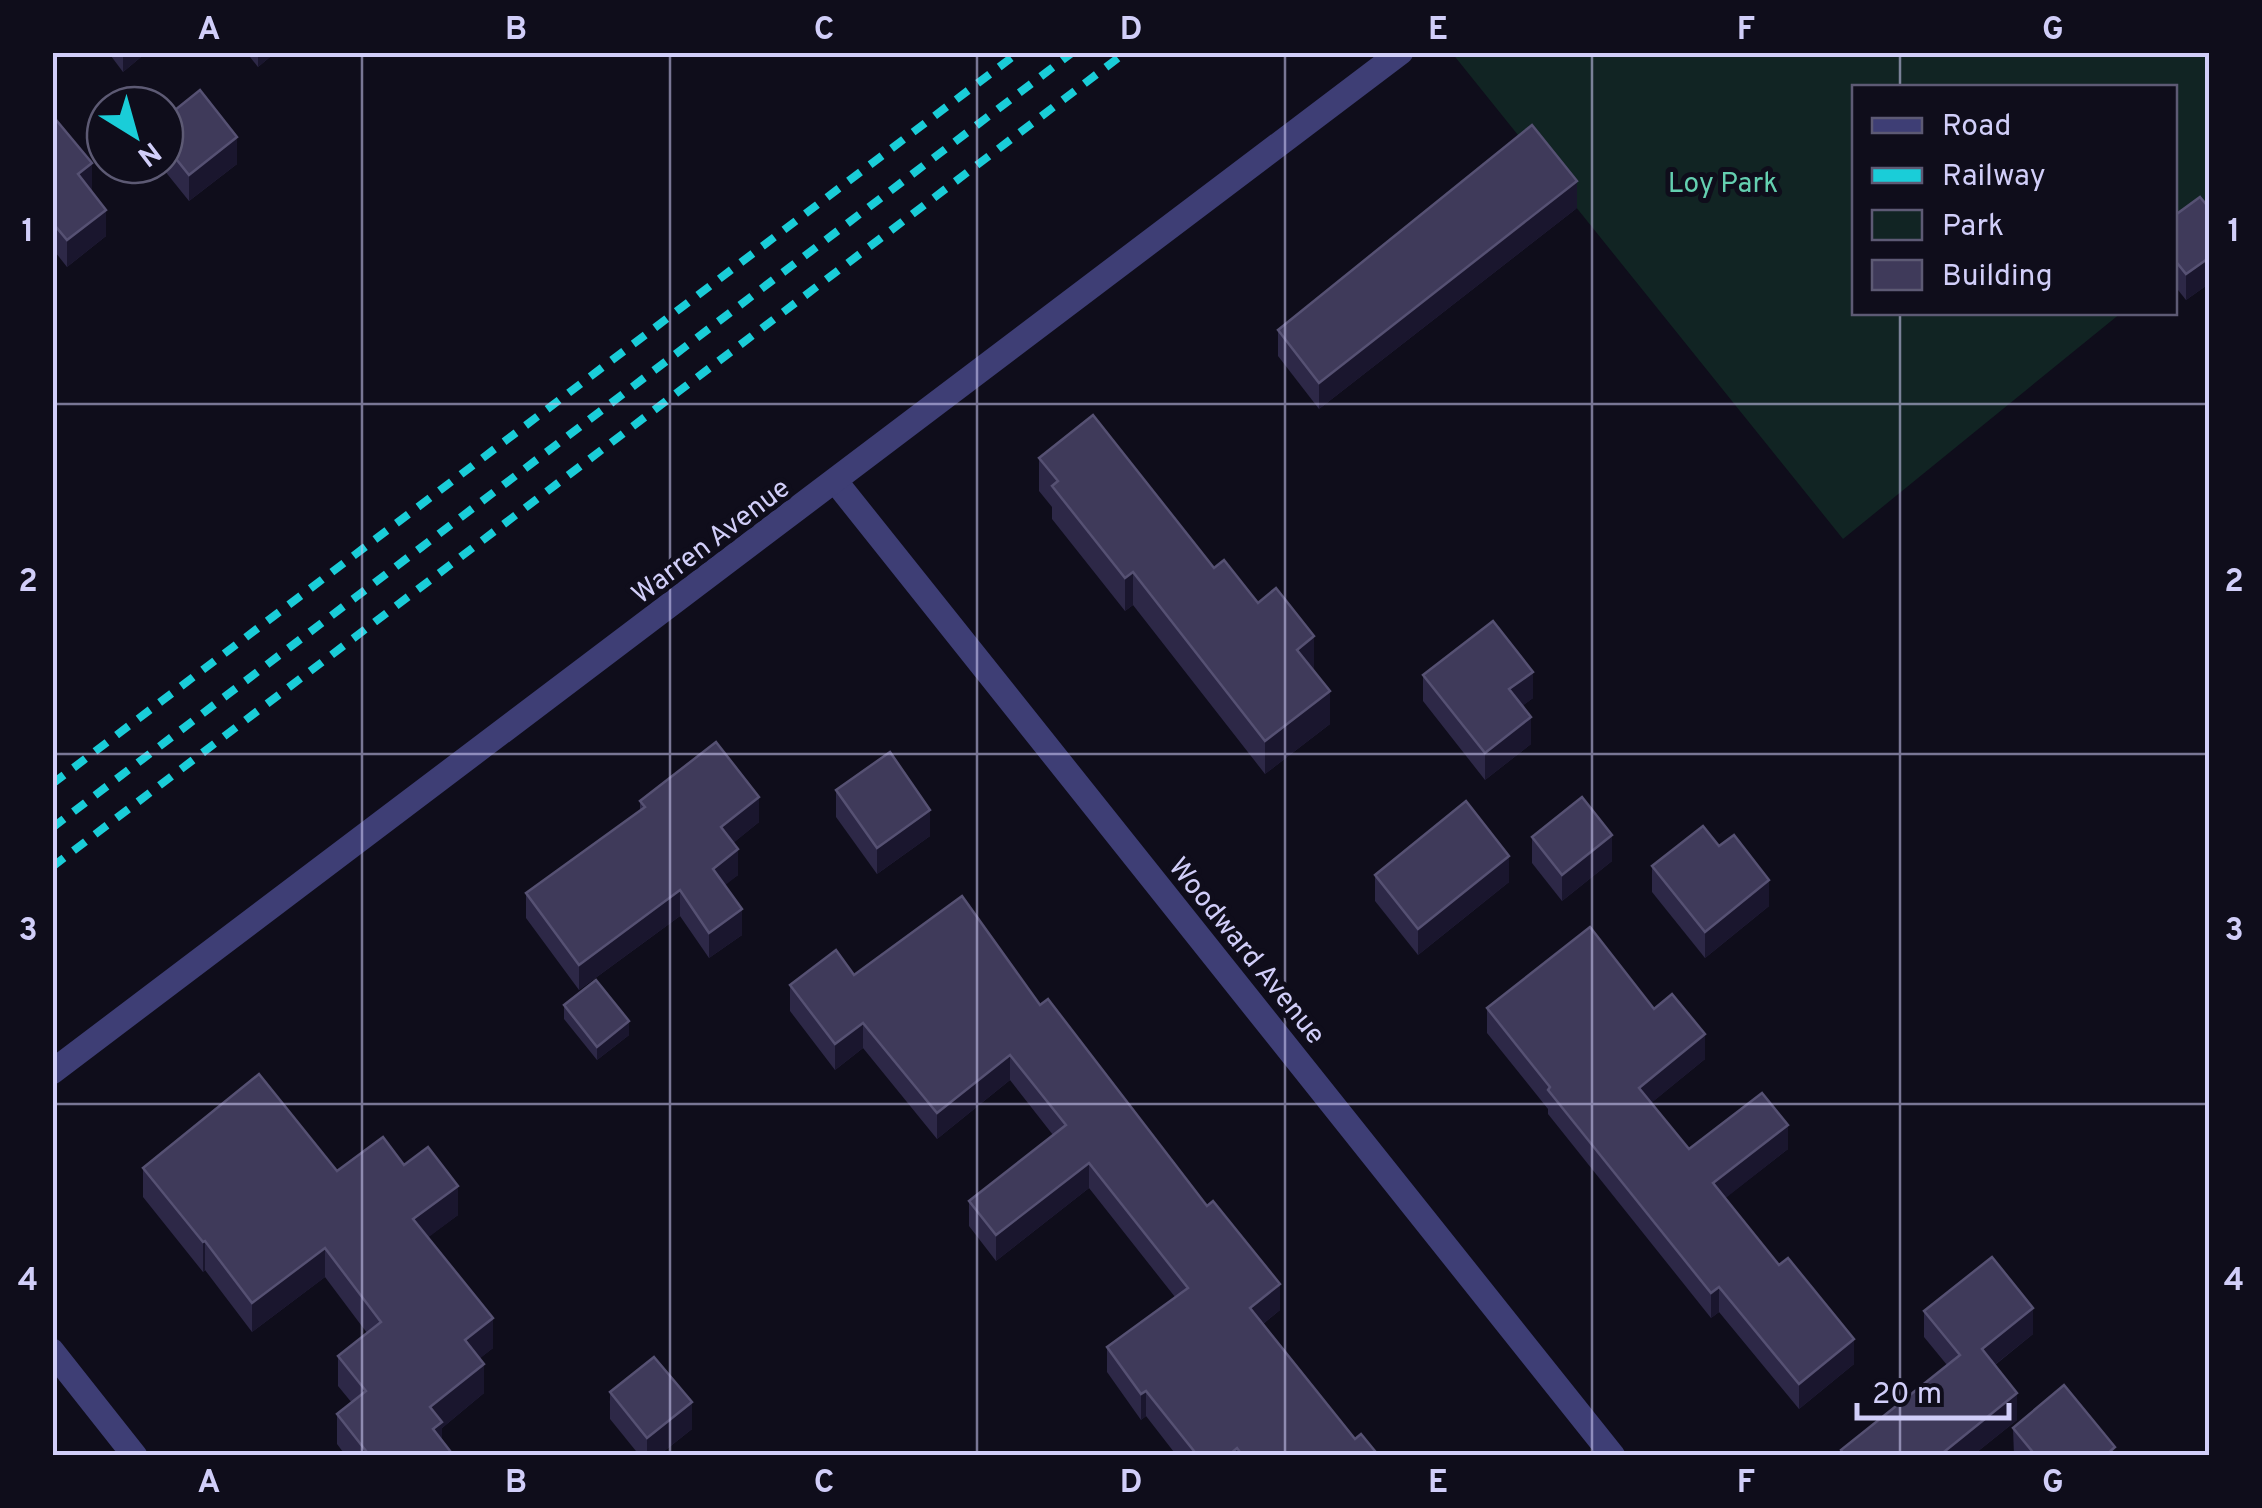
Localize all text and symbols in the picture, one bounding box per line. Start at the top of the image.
text: A [198,11,220,51]
text: B [505,11,527,51]
text: C [814,11,834,51]
text: D [1120,11,1142,51]
text: E [1428,11,1448,51]
text: F [1737,11,1755,51]
text: G [2042,11,2064,51]
north arrow [85,85,185,185]
legend [1852,85,2177,315]
text: Road [1942,109,2011,146]
text: N [129,132,167,173]
text: Railway [1942,159,2046,196]
park label: Loy Park [1668,167,1778,203]
text: Park [1942,209,2004,246]
text: 1 [22,213,34,253]
text: 1 [2228,213,2240,253]
text: Building [1942,259,2053,296]
street label: Warren Avenue [625,471,798,614]
text: 2 [18,563,38,603]
text: 2 [2224,563,2244,603]
street label: Woodward Avenue [1159,851,1332,1053]
text: 3 [18,912,38,952]
text: 3 [2224,912,2244,952]
text: 4 [18,1262,38,1302]
text: 4 [2224,1262,2244,1302]
scale bar [1857,1358,2010,1420]
text: 20 m [1872,1377,1942,1414]
text: A [198,1464,220,1504]
text: B [505,1464,527,1504]
text: C [814,1464,834,1504]
text: D [1120,1464,1142,1504]
text: E [1428,1464,1448,1504]
text: F [1737,1464,1755,1504]
text: G [2042,1464,2064,1504]

